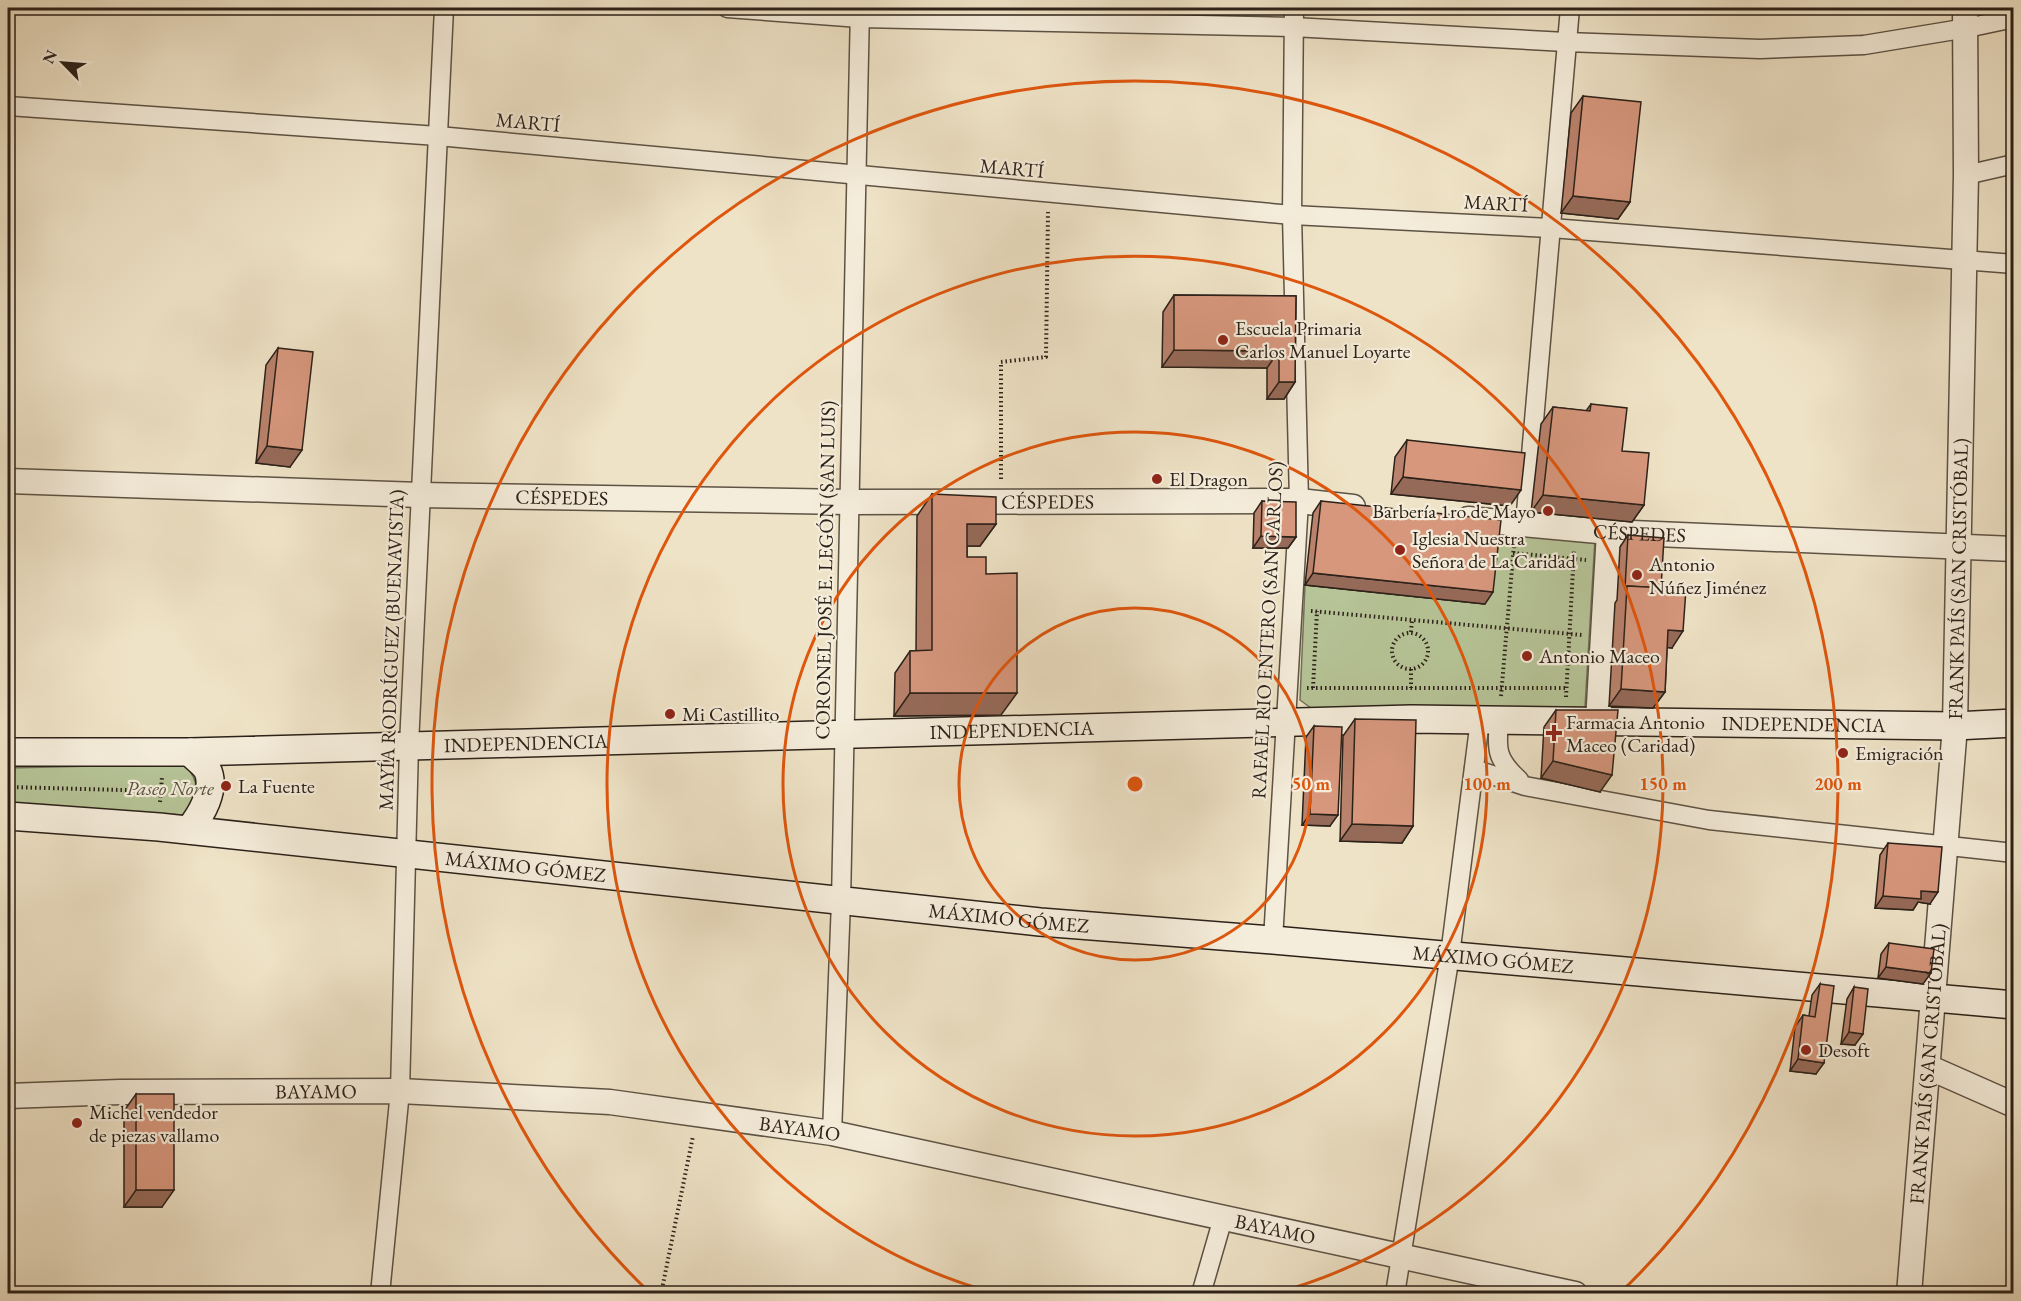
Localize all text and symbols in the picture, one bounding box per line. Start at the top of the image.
north arrow [33,33,93,93]
text: N [38,47,62,67]
street label: MARTÍ [495,106,561,138]
street label: MARTÍ [979,152,1045,184]
street label: MARTÍ [1463,188,1529,218]
place label: Escuela Primaria Carlos Manuel Loyarte [1235,315,1411,364]
marker: Escuela Primaria Carlos Manuel Loyarte [1216,333,1230,347]
street label: CORONEL JOSÉ E. LEGÓN (SAN LUIS) [809,400,841,740]
street label: FRANK PAÍS (SAN CRISTÓBAL) [1942,438,1974,720]
street label: RAFAEL RIO ENTERO (SAN CARLOS) [1245,460,1289,800]
place label: El Dragon [1169,466,1248,492]
marker: El Dragon [1150,472,1164,486]
street label: CÉSPEDES [515,484,608,511]
street label: CÉSPEDES [1001,488,1094,515]
street label: MAYÍA RODRÍGUEZ (BUENAVISTA) [372,489,410,811]
place label: Barbería 1ro de Mayo [1372,498,1536,524]
marker: Barbería 1ro de Mayo [1541,504,1555,518]
street label: CÉSPEDES [1592,518,1686,548]
place label: Iglesia Nuestra Señora de La Caridad [1412,525,1577,574]
marker: Iglesia Nuestra Señora de La Caridad [1393,543,1407,557]
place label: Antonio Núñez Jiménez [1648,551,1767,600]
marker: Antonio Núñez Jiménez [1630,568,1644,582]
place label: Antonio Maceo [1538,643,1660,669]
marker: Antonio Maceo [1520,649,1534,663]
place label: Mi Castillito [682,701,780,727]
marker: Mi Castillito [663,707,677,721]
place label: Farmacia Antonio Maceo (Caridad) [1566,709,1705,758]
street label: INDEPENDENCIA [1721,710,1886,738]
street label: INDEPENDENCIA [929,715,1094,745]
marker: Farmacia Antonio Maceo (Caridad) [1547,726,1561,740]
street label: INDEPENDENCIA [443,728,608,758]
place label: Emigración [1855,740,1944,766]
marker: Emigración [1836,746,1850,760]
text: 50 m [1292,772,1330,795]
text: 100 m [1463,772,1511,795]
text: 150 m [1639,772,1687,795]
text: 200 m [1814,772,1862,795]
place label: La Fuente [238,773,315,799]
centre of rings [1125,774,1145,794]
park label: Paseo Norte [126,775,214,801]
marker: La Fuente [219,779,233,793]
street label: MÁXIMO GÓMEZ [444,845,607,888]
street label: MÁXIMO GÓMEZ [927,897,1090,939]
street label: FRANK PAÍS (SAN CRISTÓBAL) [1903,922,1952,1205]
street label: MÁXIMO GÓMEZ [1411,939,1574,979]
place label: Desoft [1818,1037,1871,1063]
marker: Desoft [1799,1043,1813,1057]
street label: BAYAMO [275,1078,357,1104]
place label: Michel vendedor de piezas vallamo [89,1099,220,1148]
street label: BAYAMO [757,1110,843,1147]
marker: Michel vendedor de piezas vallamo [70,1116,84,1130]
street label: BAYAMO [1232,1208,1318,1250]

